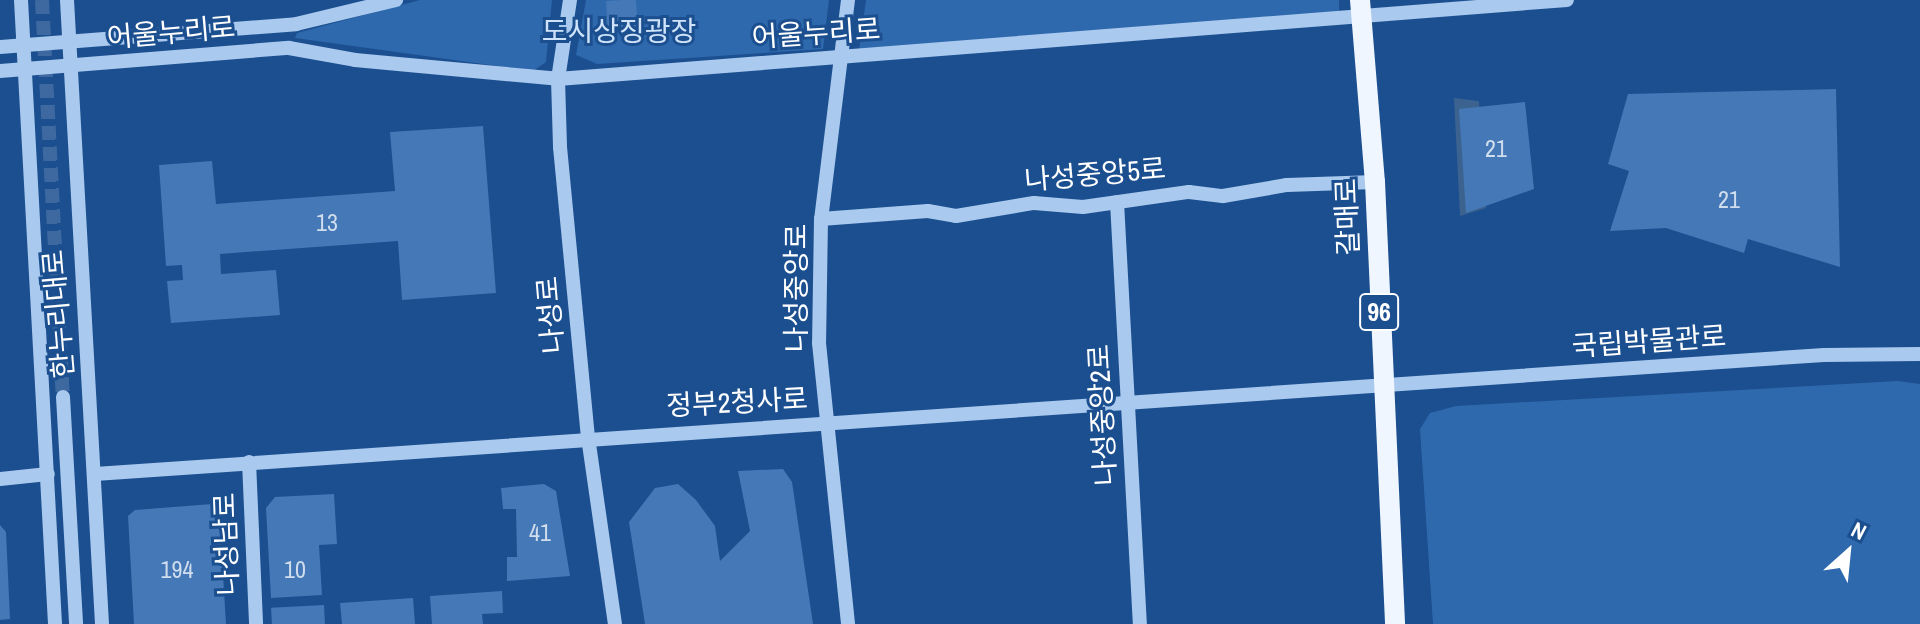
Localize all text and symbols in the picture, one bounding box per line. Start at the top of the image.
street label: 어울누리로 [105,10,237,54]
street label: 어울누리로 [751,12,881,54]
park label: 도시상징광장 [542,14,696,48]
house number: 21 [1485,135,1507,163]
street label: 나성중앙5로 [1023,151,1167,197]
street label: 갈매로 [1329,178,1365,256]
house number: 21 [1718,186,1740,214]
house number: 13 [316,209,338,237]
street label: 나성중앙로 [779,224,813,352]
street label: 한누리대로 [36,248,80,380]
street label: 나성로 [530,275,570,355]
road number: 96 [1359,290,1399,334]
street label: 국립박물관로 [1571,319,1727,363]
street label: 나성중앙2로 [1082,343,1122,487]
street label: 정부2청사로 [665,382,809,422]
street label: 나성남로 [207,492,245,596]
north arrow [1808,512,1888,592]
text: N [1846,514,1872,547]
house number: 41 [529,519,551,547]
house number: 194 [161,556,193,584]
house number: 10 [284,556,306,584]

